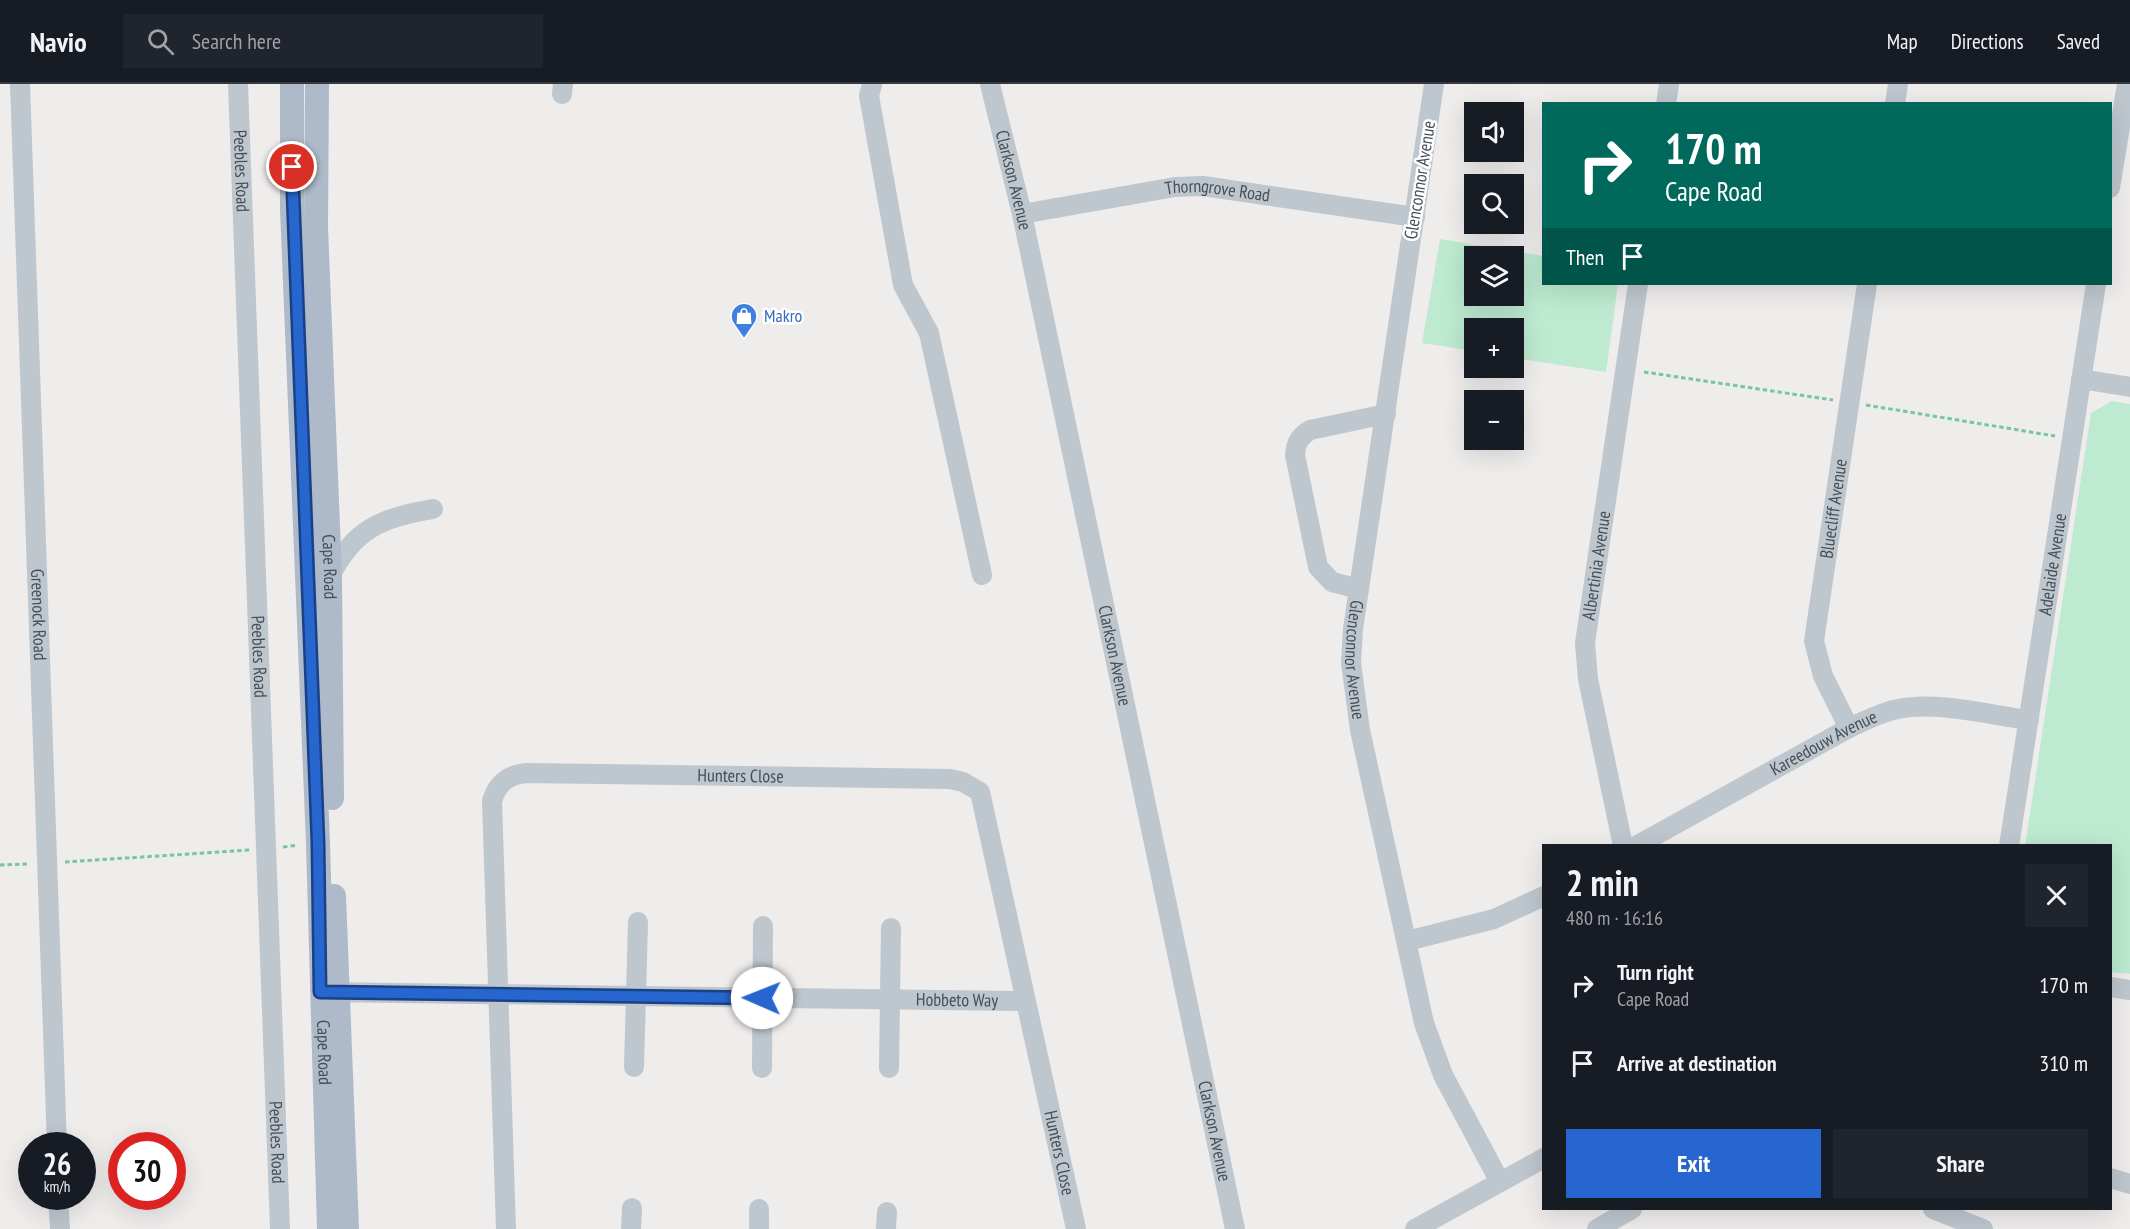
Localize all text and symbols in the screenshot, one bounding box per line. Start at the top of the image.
search box [123,14,543,68]
text: Navio [30,23,87,60]
icon: search [144,25,177,58]
text: Search here [192,27,281,55]
text: Map [1887,28,1918,55]
text: Directions [1951,28,2024,55]
text: Saved [2057,28,2100,55]
map controls [1464,102,1524,450]
button: sound [1464,102,1524,162]
street label: Glenconnor Avenue [1399,119,1440,241]
text: 170 m [1665,121,1762,176]
icon: right [1566,126,1644,204]
street label: Clarkson Avenue [991,128,1037,232]
street label: Peebles Road [229,129,255,213]
pin [266,141,317,192]
icon: arrive [275,150,308,183]
street label: Thorngrove Road [1163,174,1272,207]
button: search [1464,174,1524,234]
text: Cape Road [1665,174,1763,208]
icon: arrive [1616,240,1649,273]
text: Then [1566,243,1604,271]
button: layers [1464,246,1524,306]
shop icon: Makro [729,301,759,339]
place label: Makro [764,304,803,327]
button: + [1464,318,1524,378]
button: − [1464,390,1524,450]
street label: Bluecliff Avenue [1814,457,1852,560]
street label: Albertinia Avenue [1577,509,1615,622]
street label: Adelaide Avenue [2033,512,2071,617]
street label: Cape Road [317,534,342,599]
street label: Greenock Road [26,568,52,661]
street label: Glenconnor Avenue [1340,599,1370,721]
street label: Clarkson Avenue [1093,603,1137,708]
street label: Peebles Road [247,615,273,698]
street label: Kareedouw Avenue [1766,705,1880,780]
street label: Hunters Close [697,763,784,788]
text: 2 min [1566,859,1639,906]
button: close [2025,864,2088,927]
text: 480 m · 16:16 [1566,905,1663,931]
text: Turn right [1617,958,1694,986]
position arrow [730,966,794,1030]
icon: right [1566,969,1599,1002]
text: 170 m [2039,971,2088,999]
text: Cape Road [1617,986,1689,1012]
street label: Hobbeto Way [916,988,998,1012]
street label: Cape Road [312,1020,337,1085]
icon: arrive [1566,1047,1599,1080]
text: Arrive at destination [1617,1049,1777,1077]
text: 310 m [2039,1049,2088,1077]
street label: Clarkson Avenue [1193,1079,1237,1183]
street label: Peebles Road [264,1101,290,1184]
street label: Hunters Close [1039,1108,1080,1197]
button: Exit [1566,1129,1821,1198]
button: Share [1833,1129,2088,1198]
speed limit sign: 30 [108,1132,186,1210]
text: 26 [43,1144,71,1183]
text: km/h [44,1177,70,1196]

